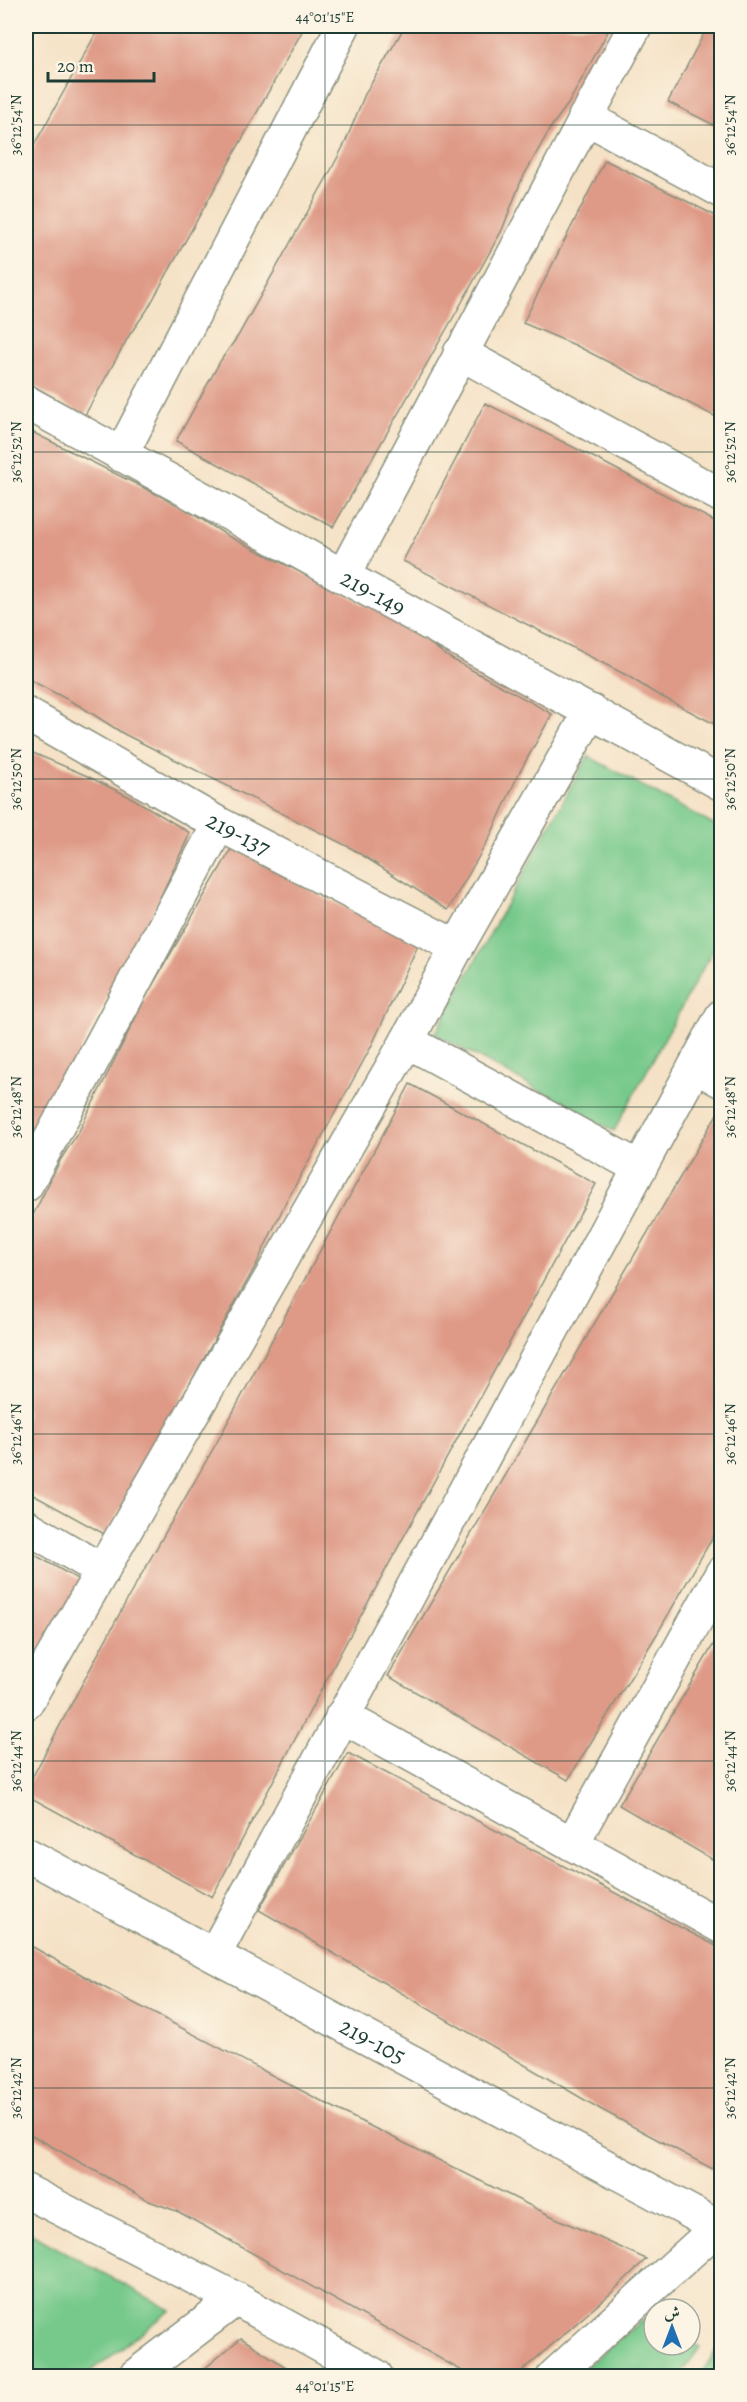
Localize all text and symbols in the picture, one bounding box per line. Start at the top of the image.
text: 44°01'15"E [296,7,354,27]
scale bar [48,45,154,83]
text: 20 m [57,54,94,78]
text: 36°12'54"N [6,94,26,156]
text: 36°12'54"N [720,94,740,156]
text: 36°12'52"N [6,421,26,483]
text: 36°12'52"N [720,421,740,483]
street label: 219-149 [335,562,411,623]
text: 36°12'50"N [6,748,26,810]
text: 36°12'50"N [720,748,740,810]
street label: 219-137 [201,804,277,864]
text: 36°12'48"N [6,1076,26,1138]
text: 36°12'48"N [720,1076,740,1138]
text: 36°12'46"N [6,1403,26,1465]
text: 36°12'46"N [720,1403,740,1465]
text: 36°12'44"N [6,1730,26,1792]
text: 36°12'44"N [720,1730,740,1792]
street label: 219-105 [334,2010,412,2072]
text: 36°12'42"N [6,2057,26,2119]
text: 36°12'42"N [720,2057,740,2119]
north arrow [642,2297,702,2357]
text: ش [664,2302,680,2324]
text: 44°01'15"E [296,2376,354,2396]

